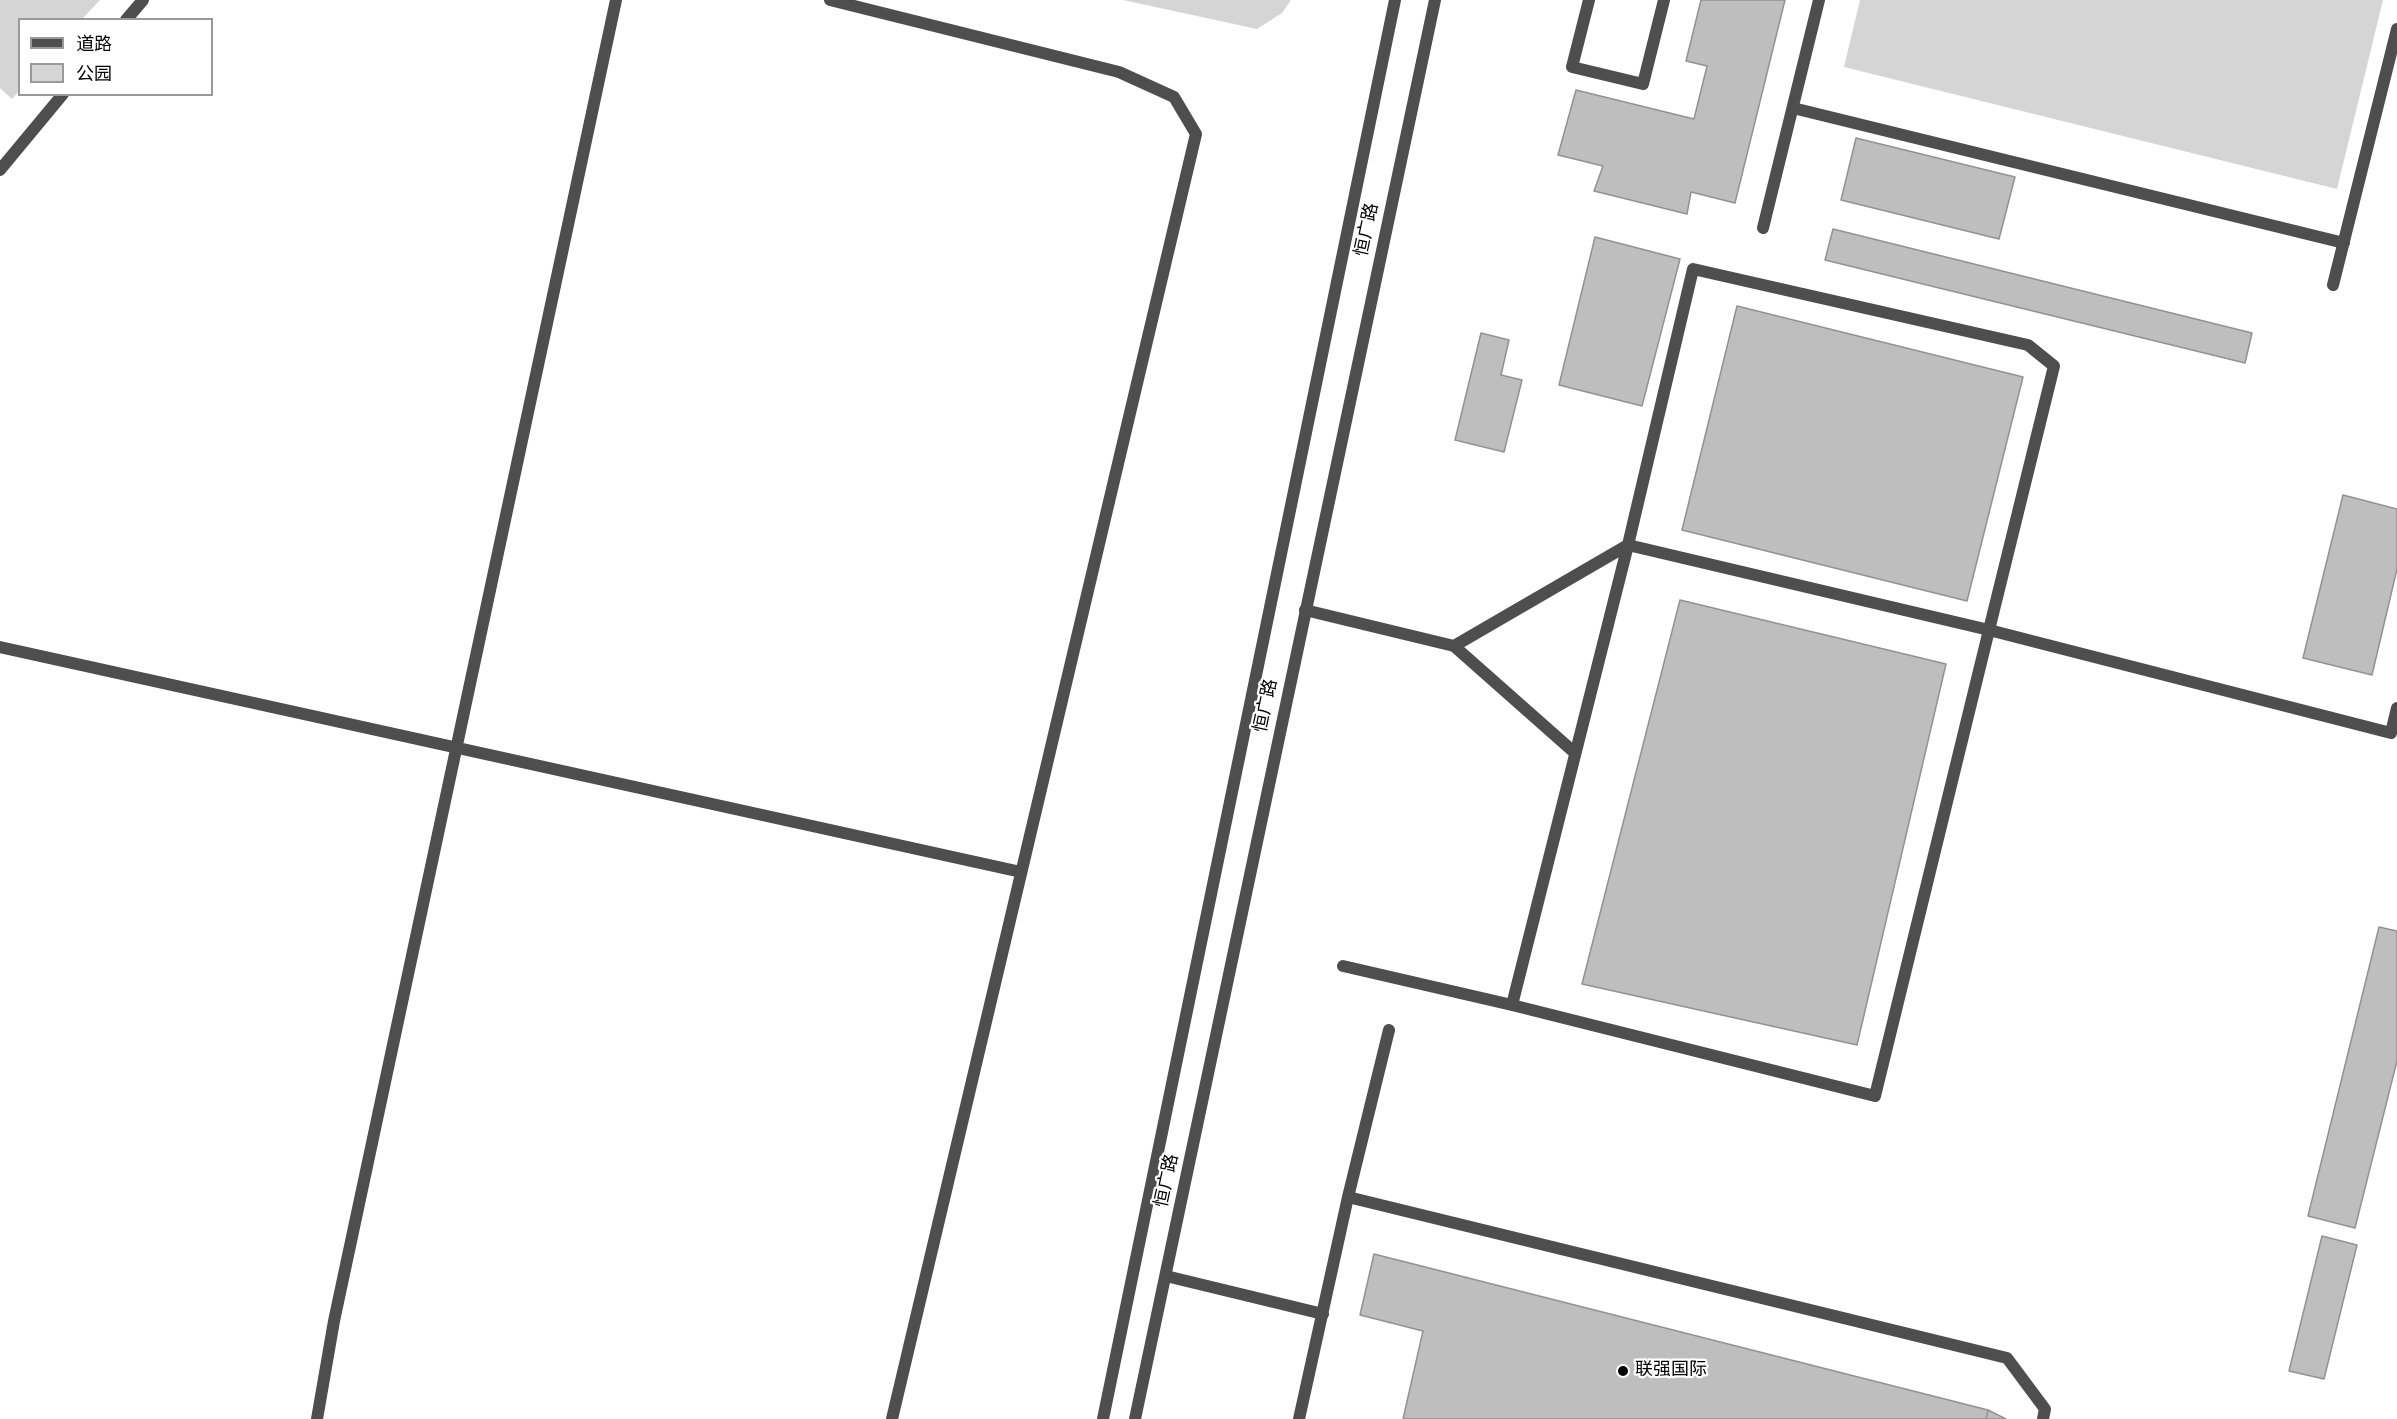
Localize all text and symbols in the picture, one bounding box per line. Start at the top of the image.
legend [18,18,213,96]
text: 道路 [76,32,112,57]
text: 公园 [76,62,112,87]
street label: 恒广路 [1352,201,1384,259]
street label: 恒广路 [1251,677,1283,735]
street label: 恒广路 [1152,1152,1184,1210]
place label: 联强国际 [1635,1360,1707,1382]
marker: 联强国际 [1616,1364,1630,1378]

